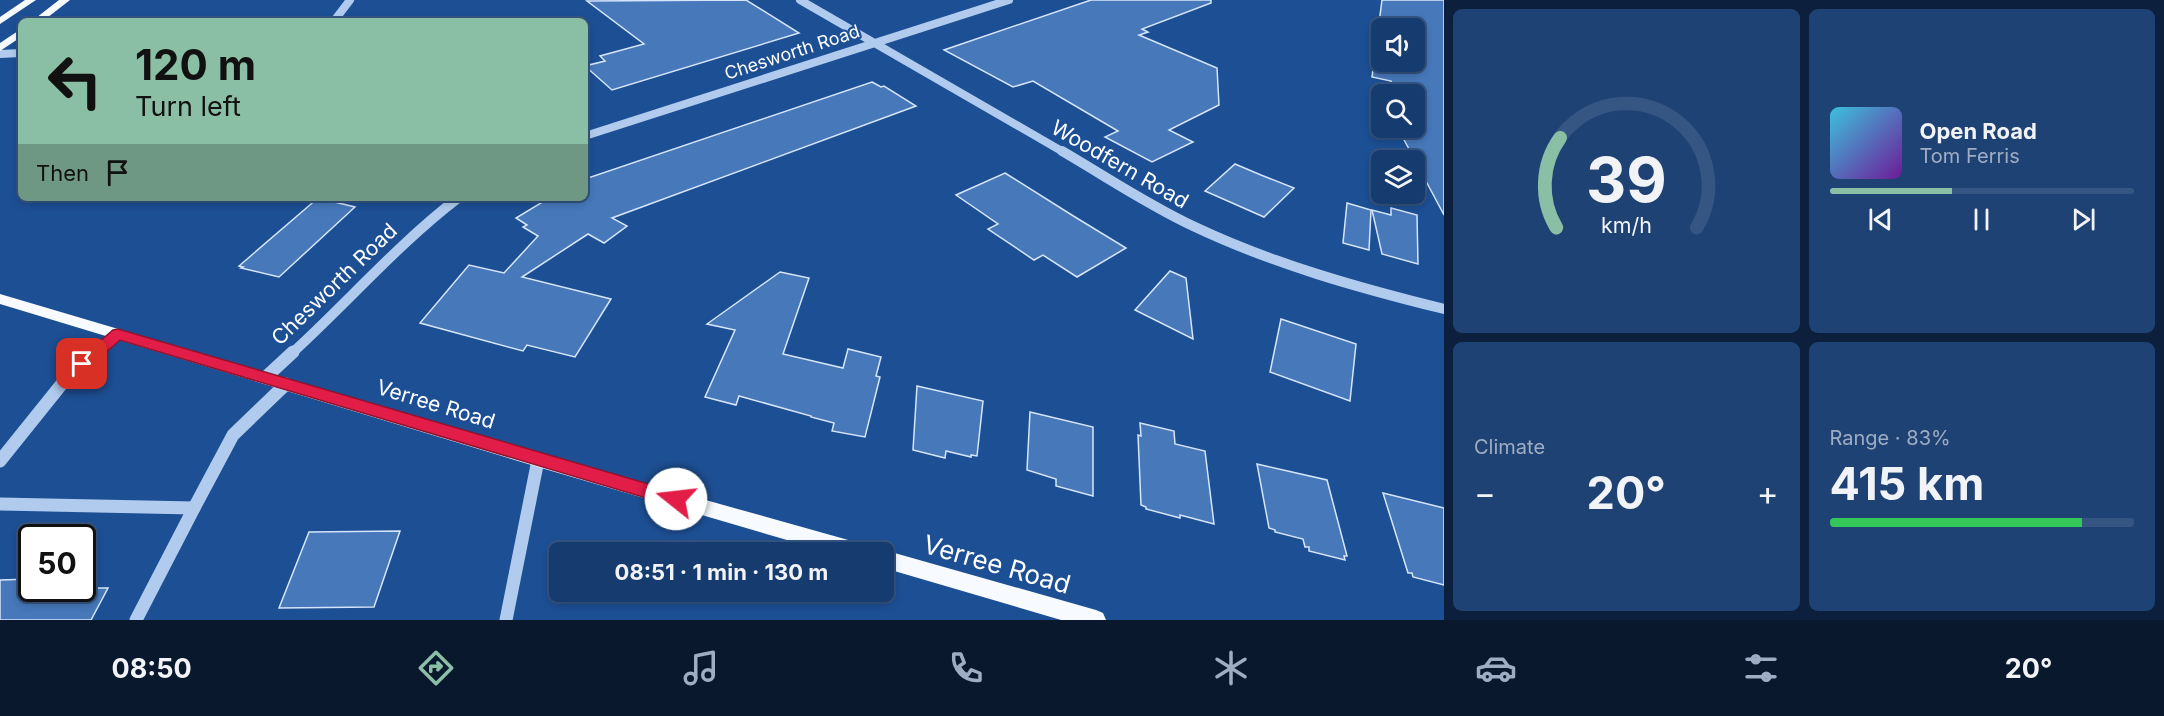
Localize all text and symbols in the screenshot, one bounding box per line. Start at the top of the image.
map controls [1371,18,1425,204]
button: sound [1371,18,1425,72]
street label: Chesworth Road [722,20,862,84]
text: 120 m [135,39,256,90]
icon: left [36,42,114,120]
button: search [1371,84,1425,138]
text: Turn left [135,90,241,123]
street label: Woodfern Road [1047,115,1193,213]
text: Open Road [1920,118,2037,144]
text: 39 [1586,142,1667,217]
text: Tom Ferris [1920,144,2020,168]
button: layers [1371,150,1425,204]
icon: arrive [101,156,134,189]
text: Then [36,160,89,186]
icon: previous [1864,203,1897,236]
icon: pause [1965,203,1998,236]
icon: next [2067,203,2100,236]
text: km/h [1601,213,1652,239]
street label: Chesworth Road [266,218,402,350]
pin [56,338,107,389]
icon: arrive [65,347,98,380]
street label: Verree Road [374,374,498,434]
text: Range · 83% [1830,426,1951,450]
text: Climate [1474,435,1545,459]
text: 415 km [1830,456,1984,511]
text: 20° [1587,465,1666,520]
position arrow [644,467,708,531]
text: − [1474,473,1496,513]
text: + [1757,473,1779,513]
speed limit sign: 50 [18,524,96,602]
street label: Verree Road [920,528,1074,600]
text: 08:51 · 1 min · 130 m [615,559,828,585]
icon: directions [415,647,457,689]
icon: music [680,647,722,689]
icon: phone [945,647,987,689]
icon: climate [1210,647,1252,689]
icon: car [1475,647,1517,689]
icon: filters [1740,647,1782,689]
text: 08:50 [112,652,192,685]
text: 20° [2005,652,2052,685]

